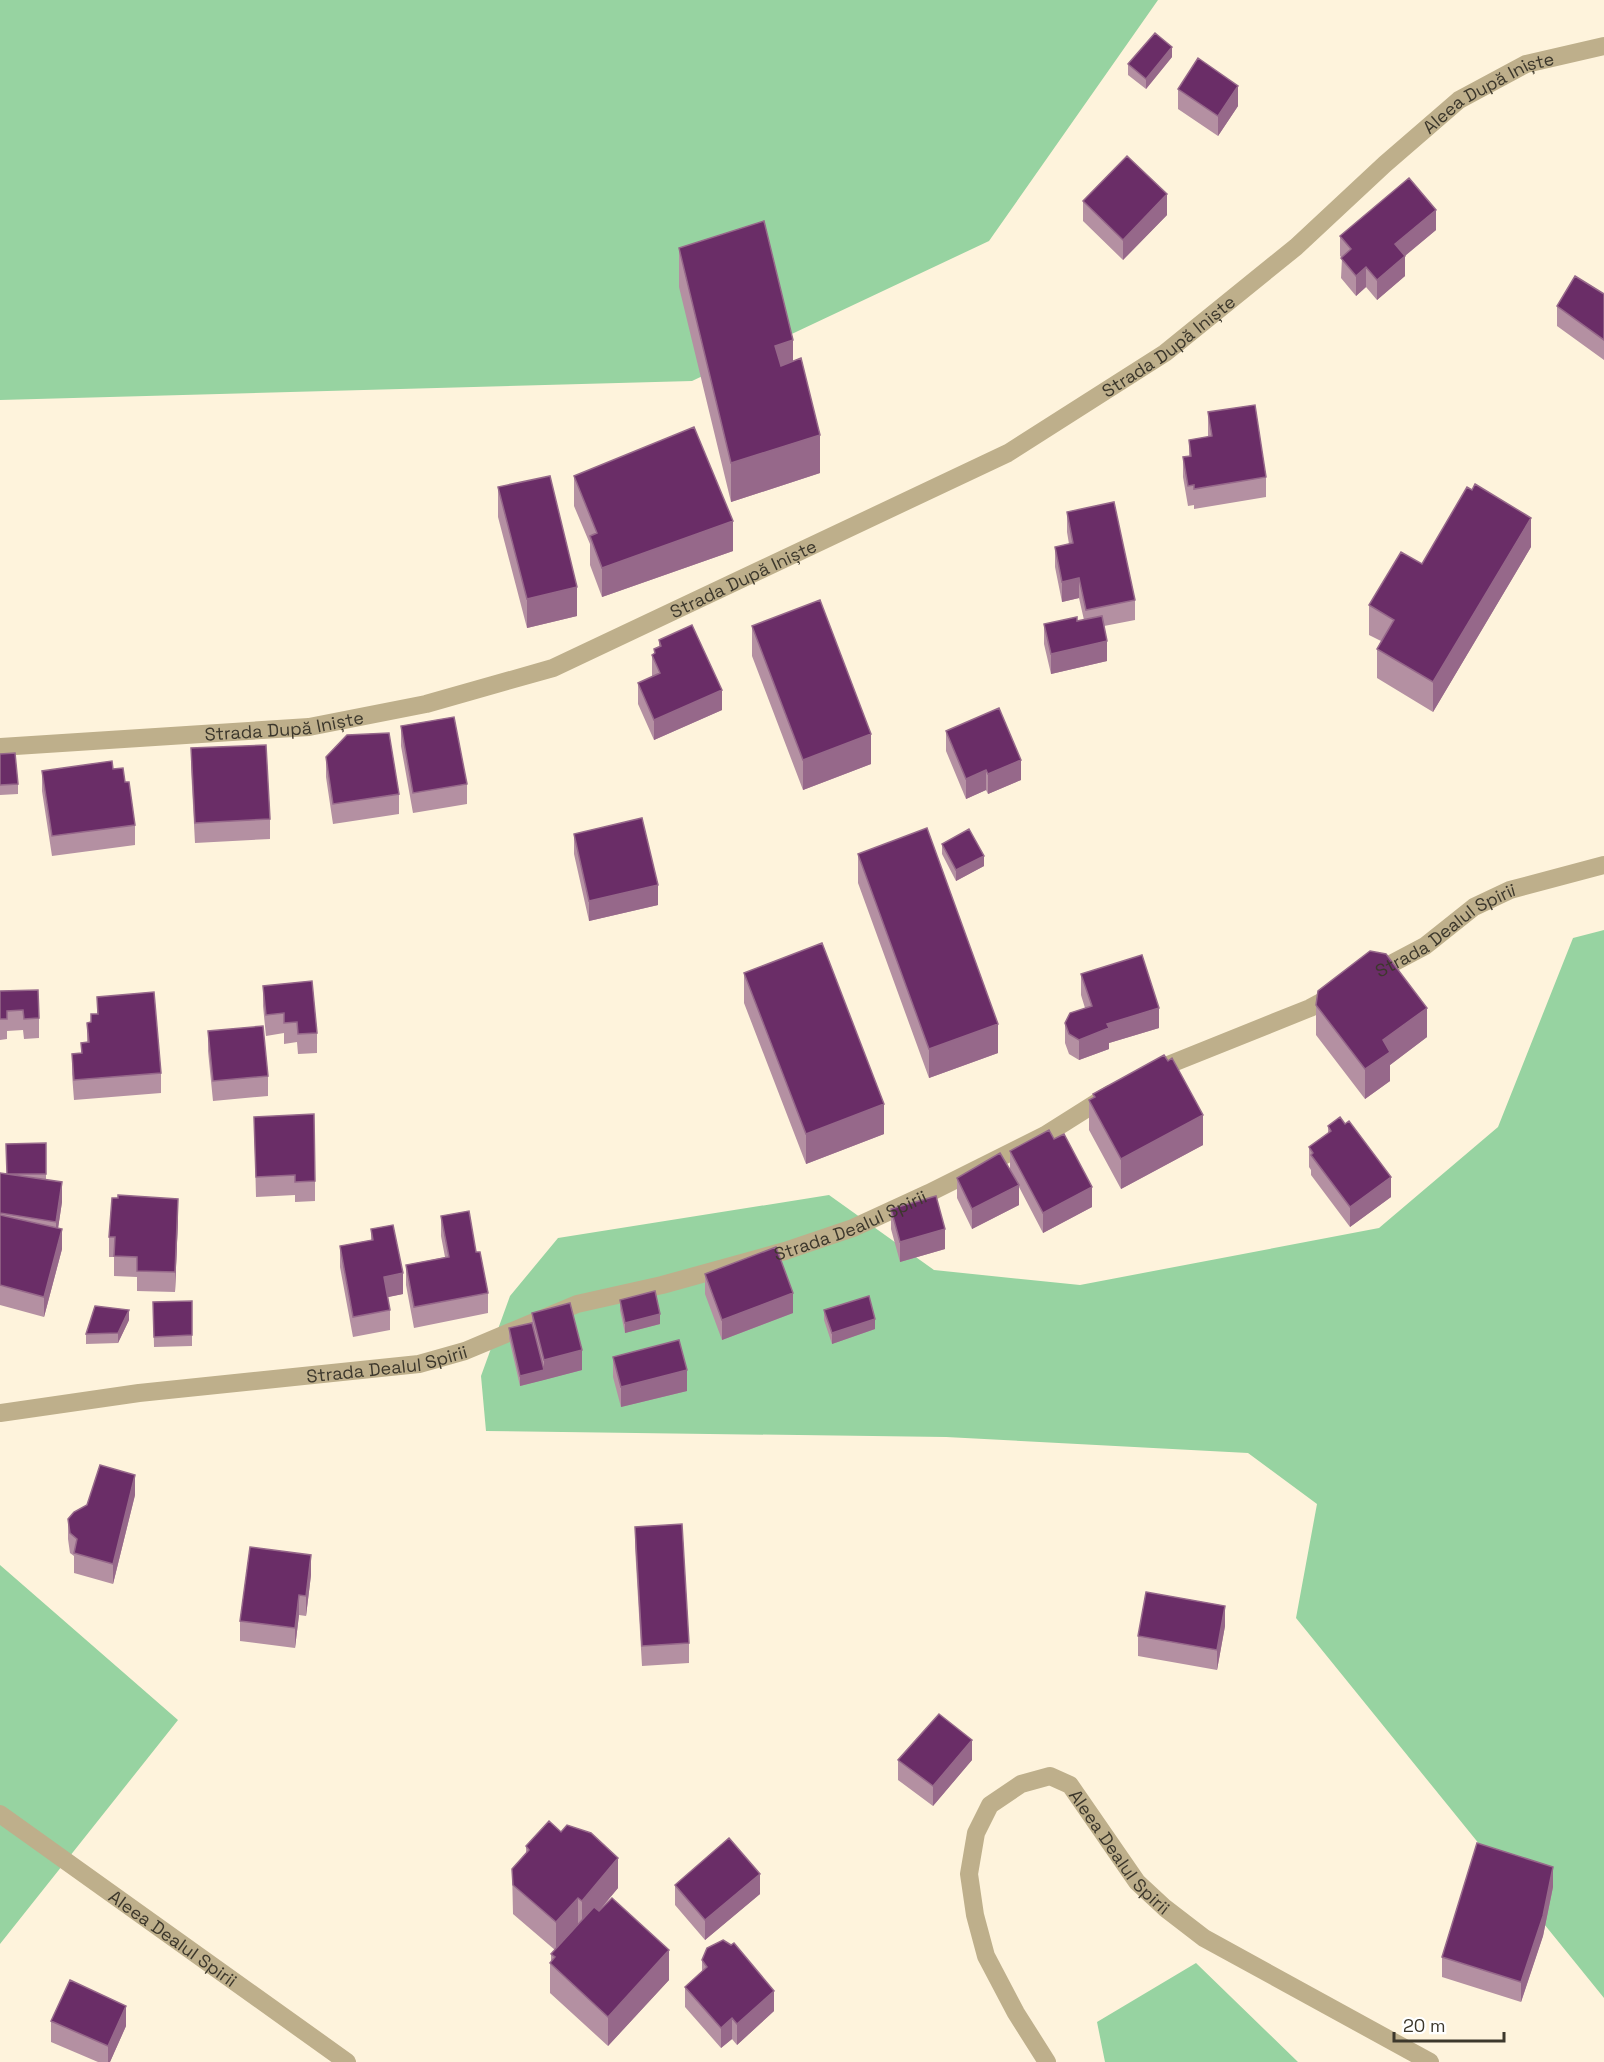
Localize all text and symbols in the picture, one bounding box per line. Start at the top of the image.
street label: Aleea După Iniște [1417,46,1556,138]
street label: Strada După Iniște [1097,290,1240,402]
street label: Strada După Iniște [666,534,820,623]
street label: Strada După Iniște [204,705,365,745]
street label: Strada Dealul Spirii [1371,878,1518,982]
street label: Strada Dealul Spirii [771,1184,930,1265]
street label: Strada Dealul Spirii [305,1339,470,1387]
street label: Aleea Dealul Spirii [1065,1784,1175,1919]
street label: Aleea Dealul Spirii [105,1884,242,1991]
scale bar [1394,2005,1504,2043]
text: 20 m [1403,2014,1446,2037]

